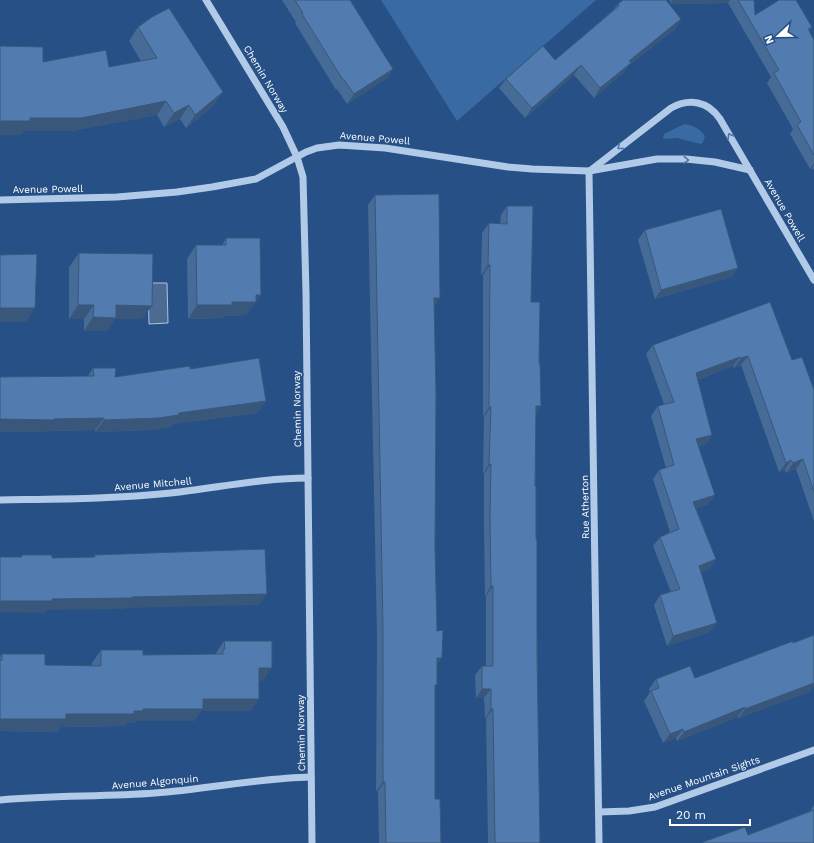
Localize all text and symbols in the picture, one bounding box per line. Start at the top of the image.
north arrow [758,16,798,56]
text: N [762,33,777,46]
street label: Chemin Norway [242,43,291,115]
street label: Avenue Powell [339,129,411,147]
one-way arrow [728,133,735,140]
one-way arrow [617,143,624,150]
one-way arrow [683,155,689,164]
street label: Avenue Powell [763,177,807,243]
street label: Avenue Powell [13,183,83,195]
street label: Chemin Norway [291,370,303,447]
street label: Avenue Mitchell [114,475,192,493]
street label: Rue Atherton [579,475,591,539]
street label: Chemin Norway [295,694,307,771]
street label: Avenue Mountain Sights [647,754,761,802]
street label: Avenue Algonquin [111,773,199,791]
scale bar [670,801,750,827]
text: 20 m [676,808,706,822]

